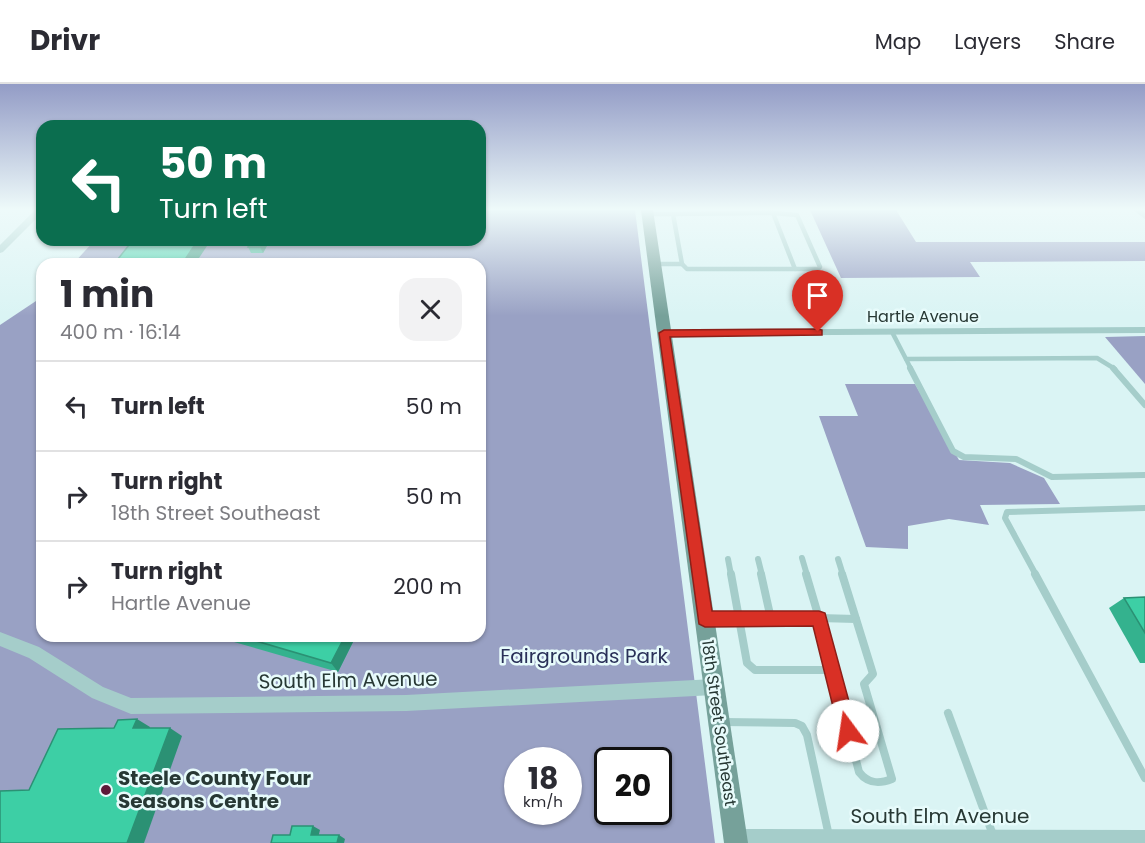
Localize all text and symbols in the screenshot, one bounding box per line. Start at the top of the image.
text: Drivr [30,21,100,60]
text: Map [875,27,921,56]
text: Layers [954,27,1021,56]
text: Share [1054,27,1115,56]
text: 50 m [159,134,267,193]
icon: left [60,144,138,222]
text: Turn left [159,190,268,227]
text: 1 min [60,269,154,320]
pin [792,270,843,332]
button: close [399,278,462,341]
icon: arrive [801,279,834,312]
street label: Hartle Avenue [867,305,979,328]
text: 400 m · 16:14 [60,318,181,346]
icon: left [60,390,93,423]
text: Turn left [111,391,205,422]
text: 50 m [406,391,462,422]
text: Turn right [111,466,222,497]
icon: right [60,480,93,513]
text: 50 m [406,481,462,512]
text: 18th Street Southeast [111,499,320,527]
text: Turn right [111,556,222,587]
icon: right [60,570,93,603]
text: 200 m [393,571,462,602]
text: Hartle Avenue [111,589,251,617]
street label: 18th Street Southeast [696,638,742,808]
park label: Fairgrounds Park [500,642,668,670]
street label: South Elm Avenue [258,664,438,696]
position arrow [816,699,880,763]
speed limit sign: 20 [594,747,672,825]
text: 18 [528,757,558,800]
place label: Steele County Four Seasons Centre [118,764,312,815]
marker: Steele County Four Seasons Centre [99,783,113,797]
text: km/h [523,791,563,812]
street label: South Elm Avenue [851,802,1029,830]

